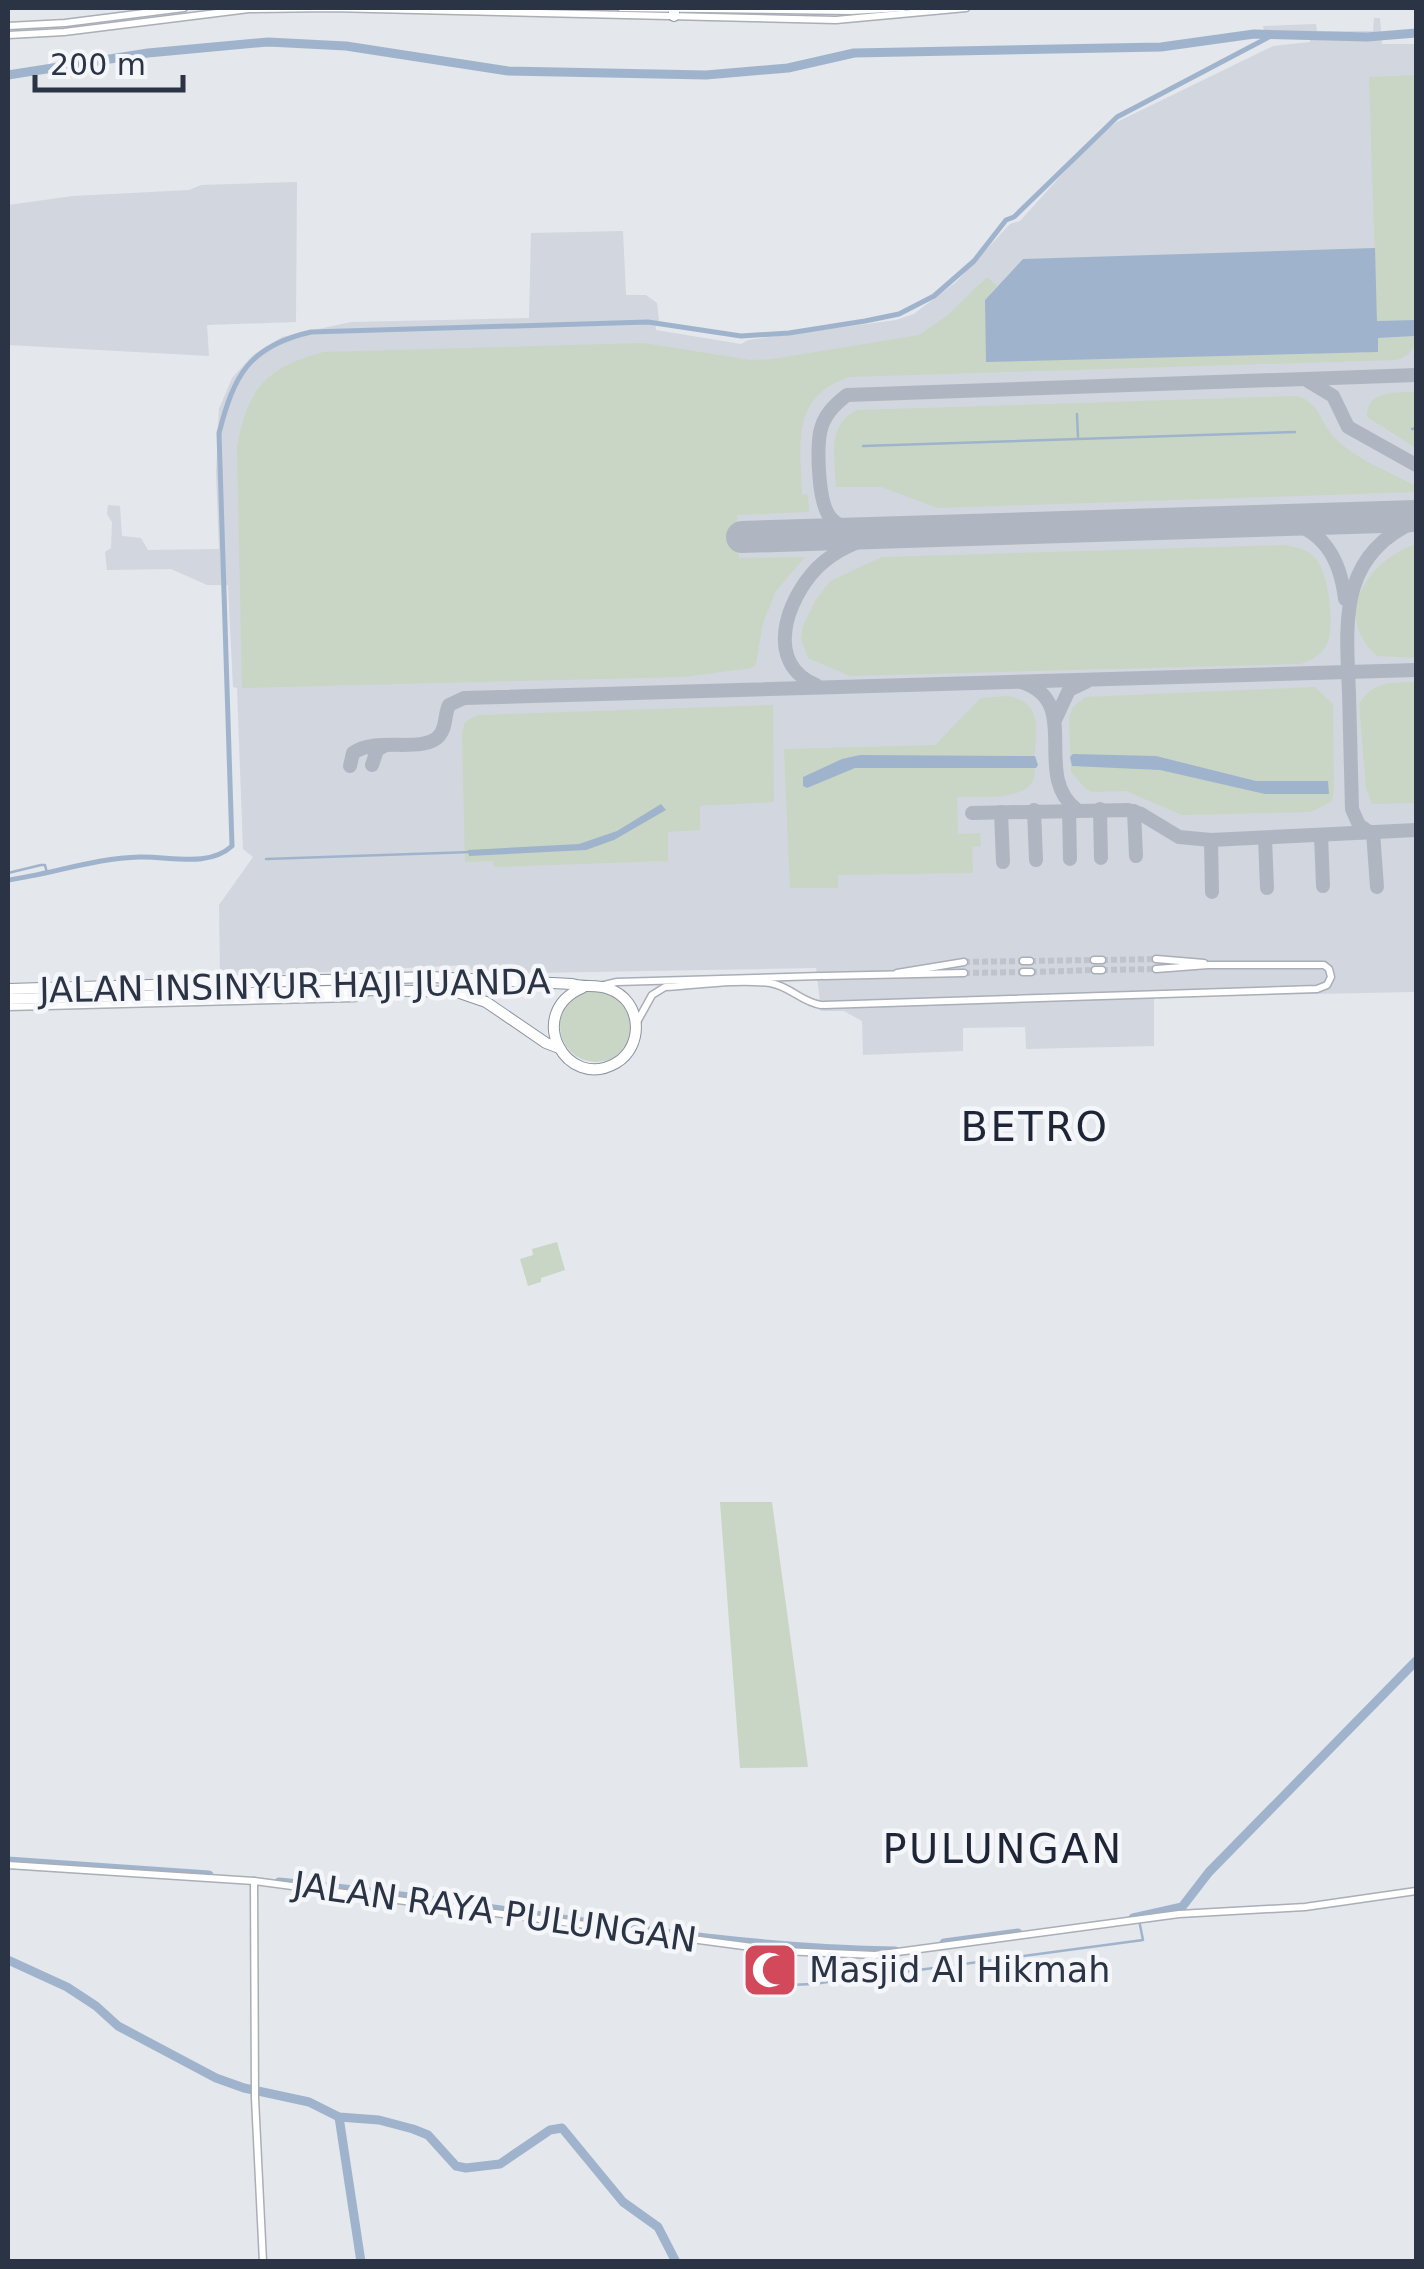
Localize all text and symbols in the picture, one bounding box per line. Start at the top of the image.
scale bar [35,30,182,92]
text: 200 m [50,47,146,82]
street label: JALAN INSINYUR HAJI JUANDA [37,962,551,1010]
district label: BETRO [961,1104,1109,1150]
district label: PULUNGAN [882,1826,1124,1872]
street label: JALAN RAYA PULUNGAN [289,1864,699,1960]
mosque icon: Masjid Al Hikmah [740,1940,800,2000]
place label: Masjid Al Hikmah [809,1950,1111,1990]

